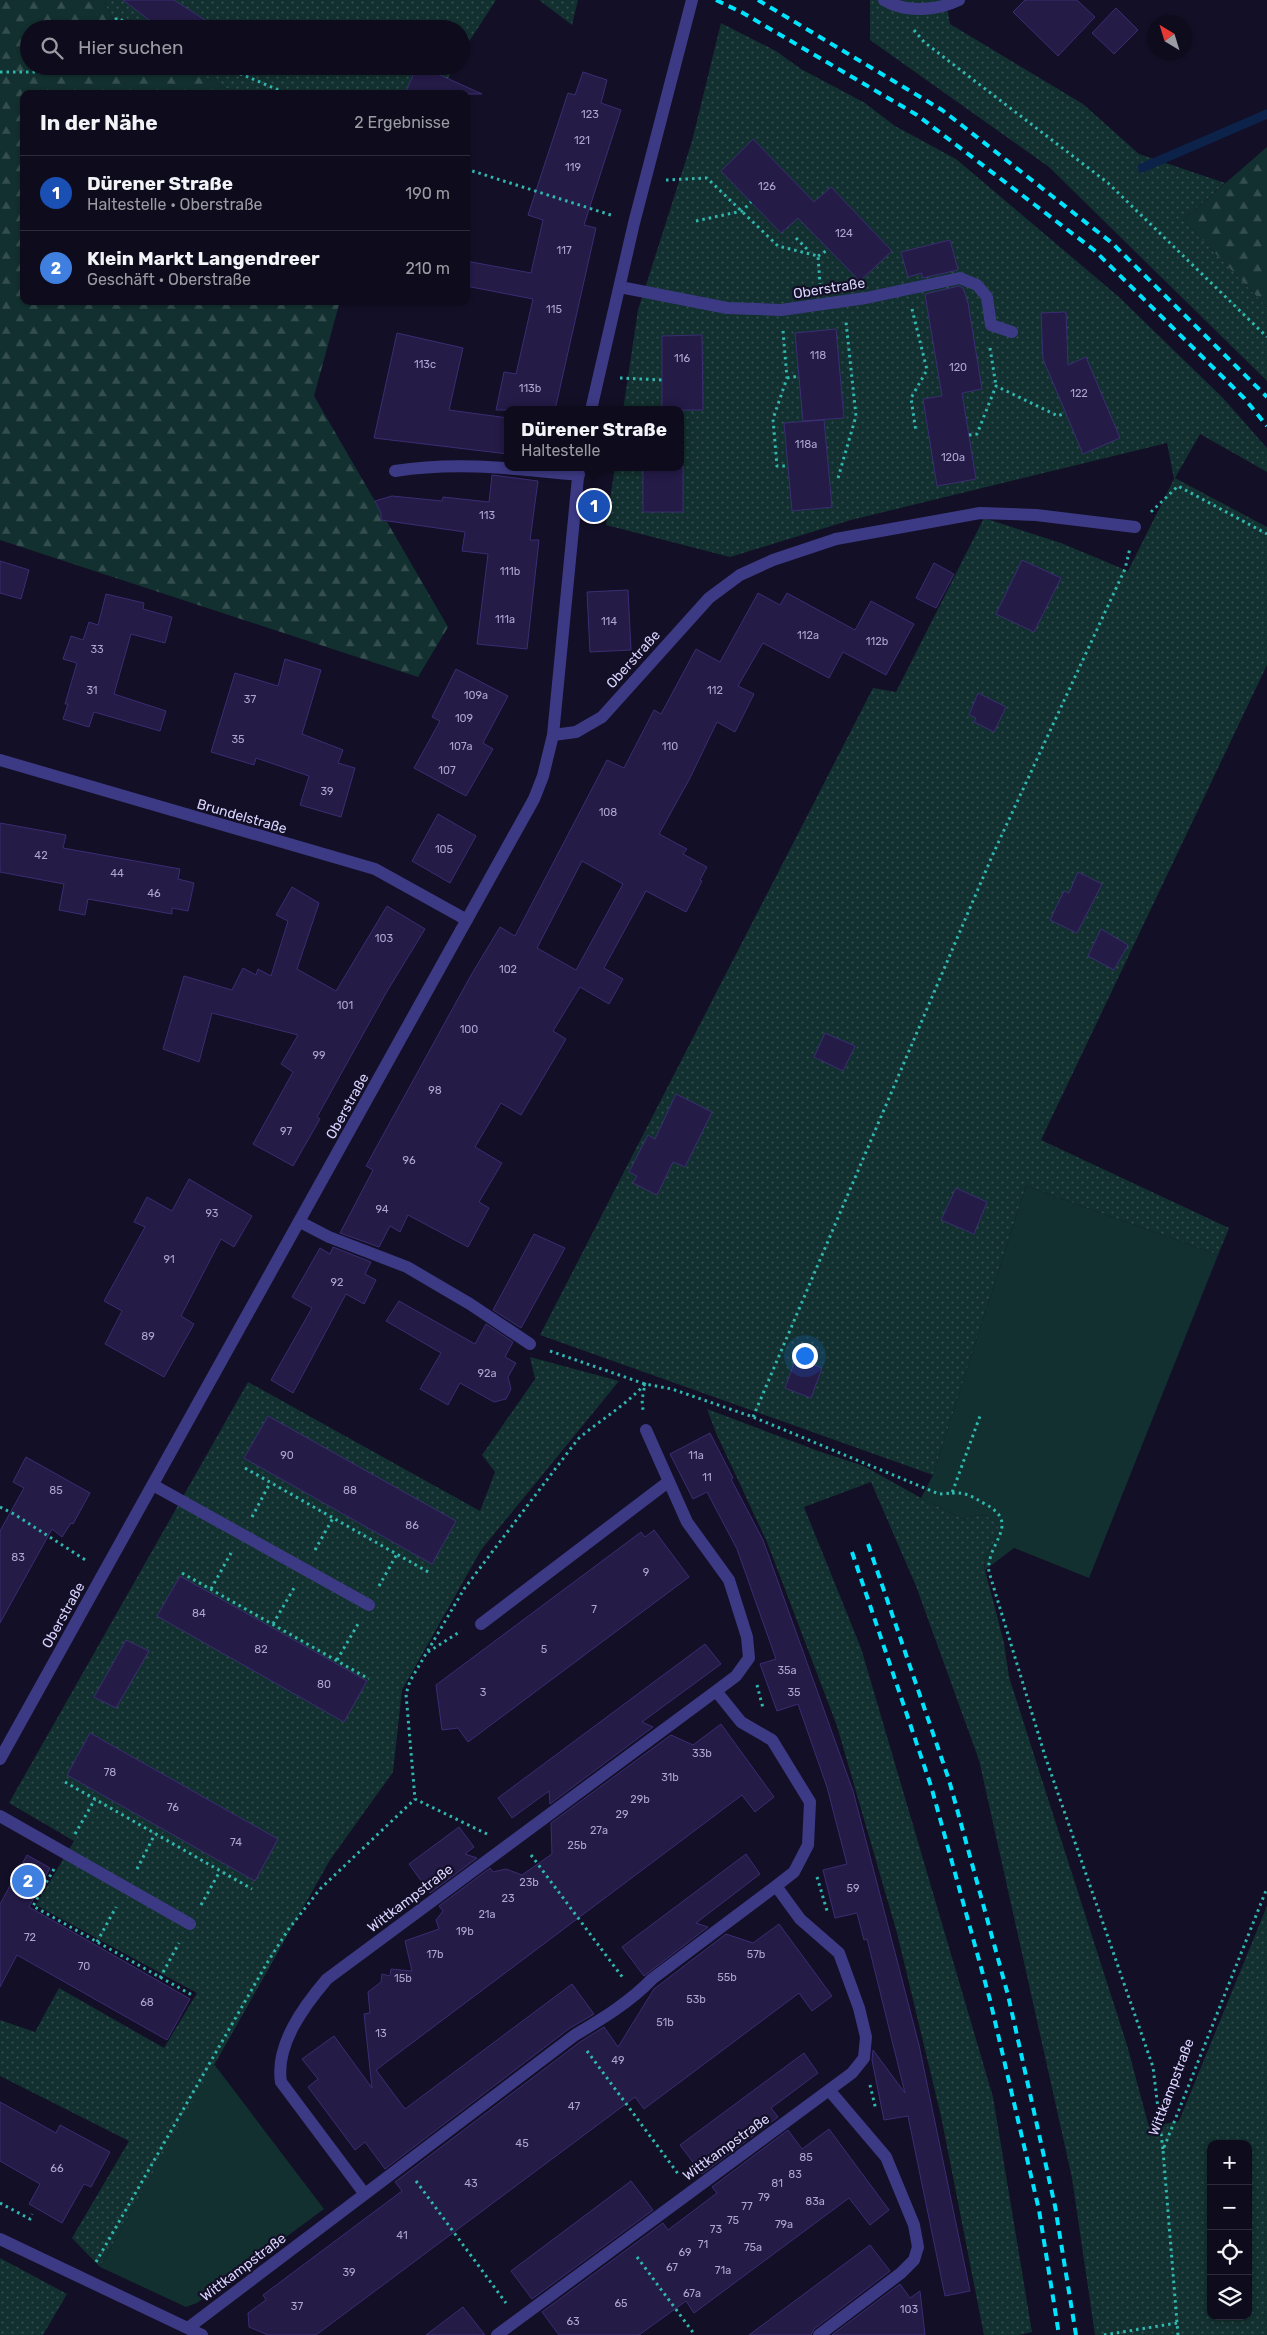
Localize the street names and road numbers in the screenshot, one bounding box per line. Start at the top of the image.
street label: Oberstraße [792,274,866,303]
street label: Oberstraße [603,627,664,692]
street label: Brundelstraße [195,796,289,837]
street label: Oberstraße [322,1070,373,1142]
street label: Oberstraße [38,1579,89,1651]
street label: Wittkampstraße [364,1861,457,1936]
street label: Wittkampstraße [1145,2036,1198,2138]
street label: Wittkampstraße [680,2110,773,2184]
street label: Wittkampstraße [197,2230,290,2305]

